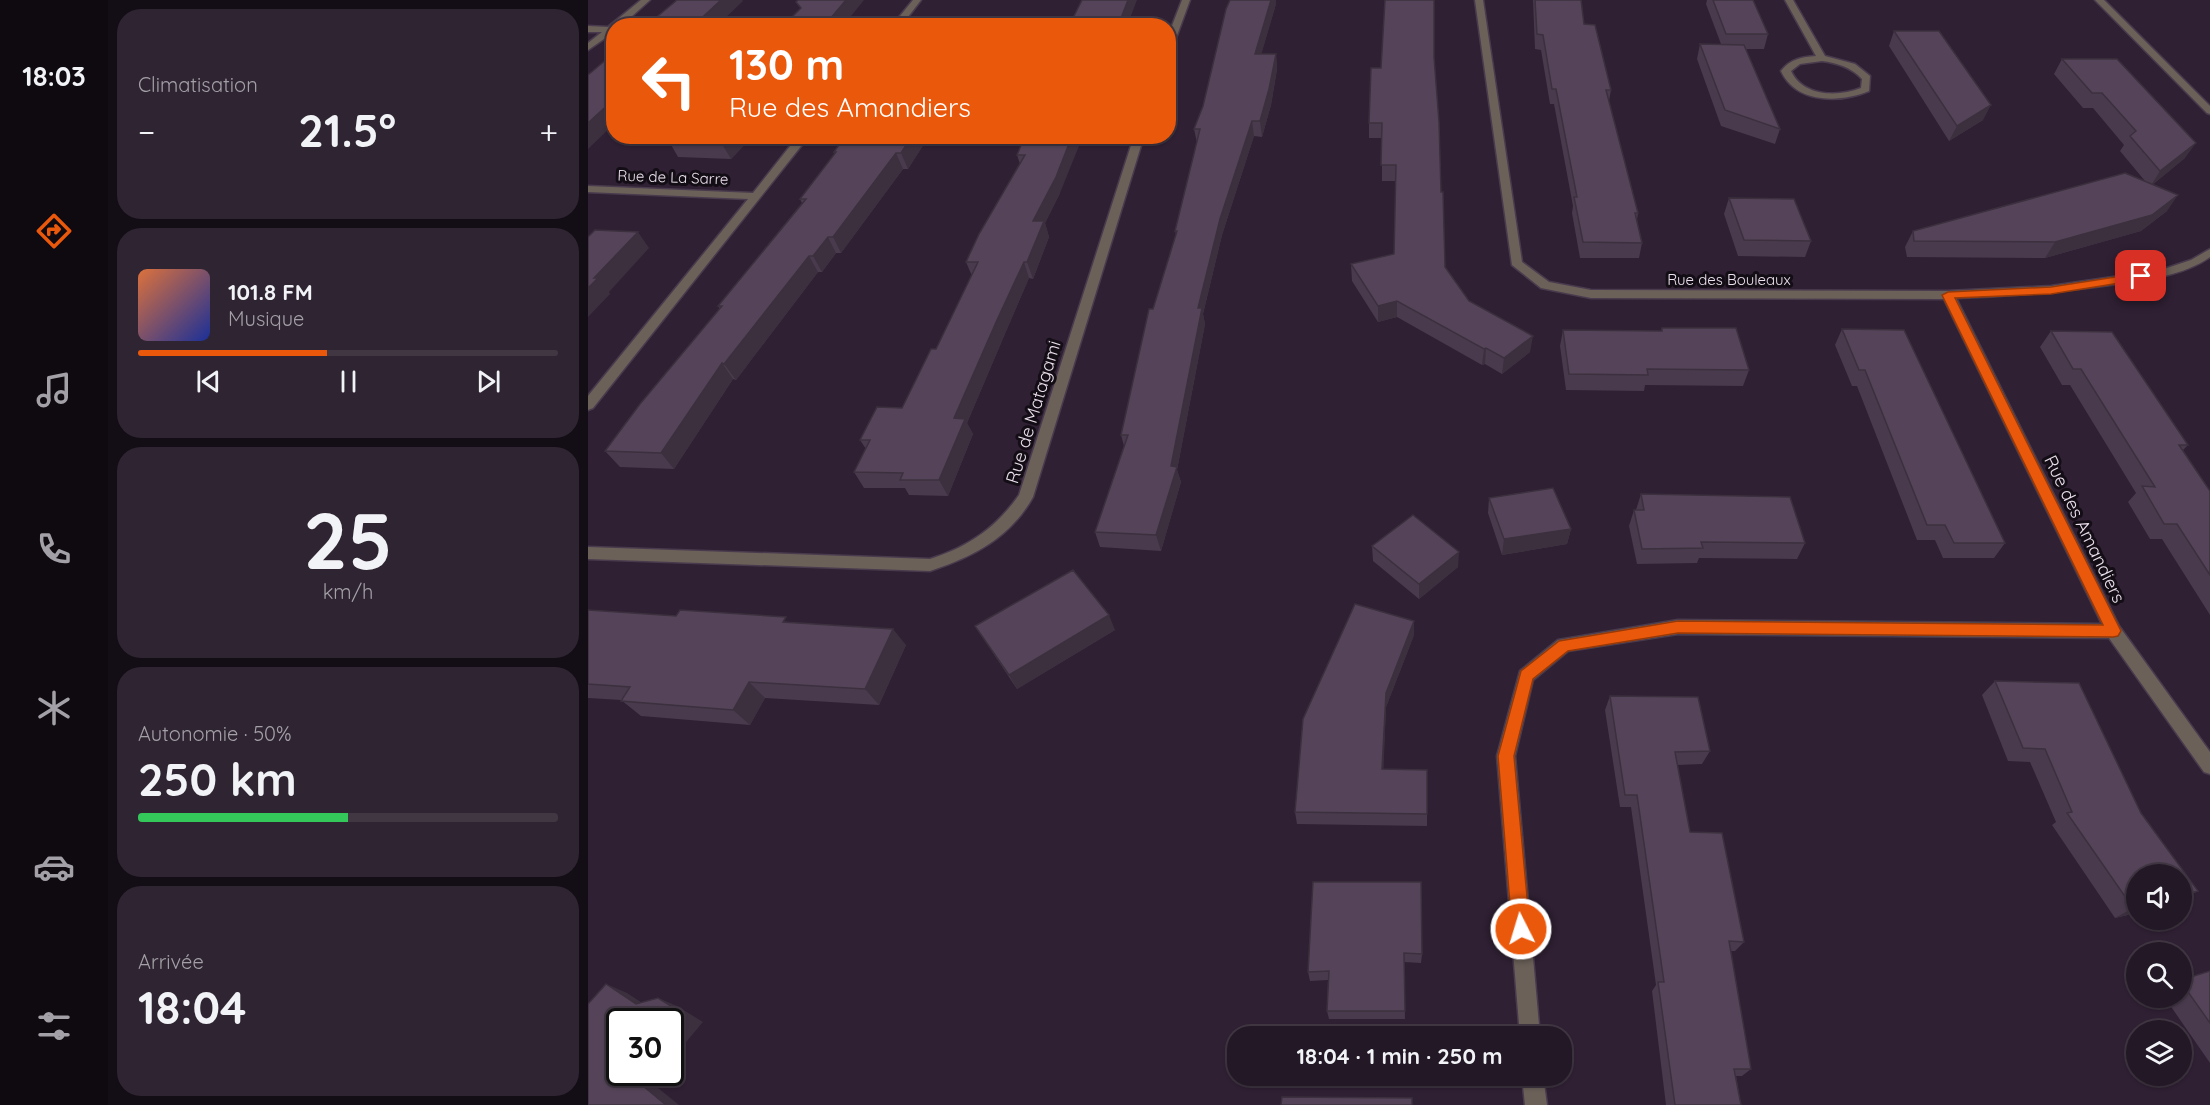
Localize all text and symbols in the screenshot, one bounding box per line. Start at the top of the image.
text: 130 m [729,38,844,91]
icon: left [630,42,708,120]
text: 18:03 [22,59,86,93]
text: Climatisation [138,72,258,97]
text: Rue des Amandiers [729,90,971,124]
text: 21.5° [298,102,396,158]
text: − [138,111,155,152]
text: + [539,111,558,152]
street label: Rue de La Sarre [617,166,729,188]
icon: directions [33,210,75,252]
pin [2115,250,2166,301]
icon: arrive [2124,259,2157,292]
street label: Rue des Bouleaux [1667,270,1791,289]
text: 101.8 FM [228,278,313,306]
text: Musique [228,306,304,331]
street label: Rue de Matagami [1000,338,1066,486]
icon: previous [192,365,225,398]
icon: pause [332,365,365,398]
icon: next [472,365,505,398]
icon: music [33,369,75,411]
street label: Rue des Amandiers [2039,451,2131,607]
text: 25 [303,491,393,589]
icon: phone [33,528,75,570]
text: km/h [323,579,373,604]
icon: climate [33,687,75,729]
text: Autonomie · 50% [138,721,291,746]
text: 250 km [138,751,297,807]
icon: car [33,846,75,888]
map controls [2126,864,2192,1086]
button: sound [2126,864,2192,930]
position arrow [1489,897,1553,961]
button: search [2126,942,2192,1008]
text: Arrivée [138,949,204,974]
text: 18:04 [138,979,247,1035]
icon: filters [33,1005,75,1047]
speed limit sign: 30 [606,1008,684,1086]
button: layers [2126,1020,2192,1086]
text: 18:04 · 1 min · 250 m [1297,1042,1502,1070]

